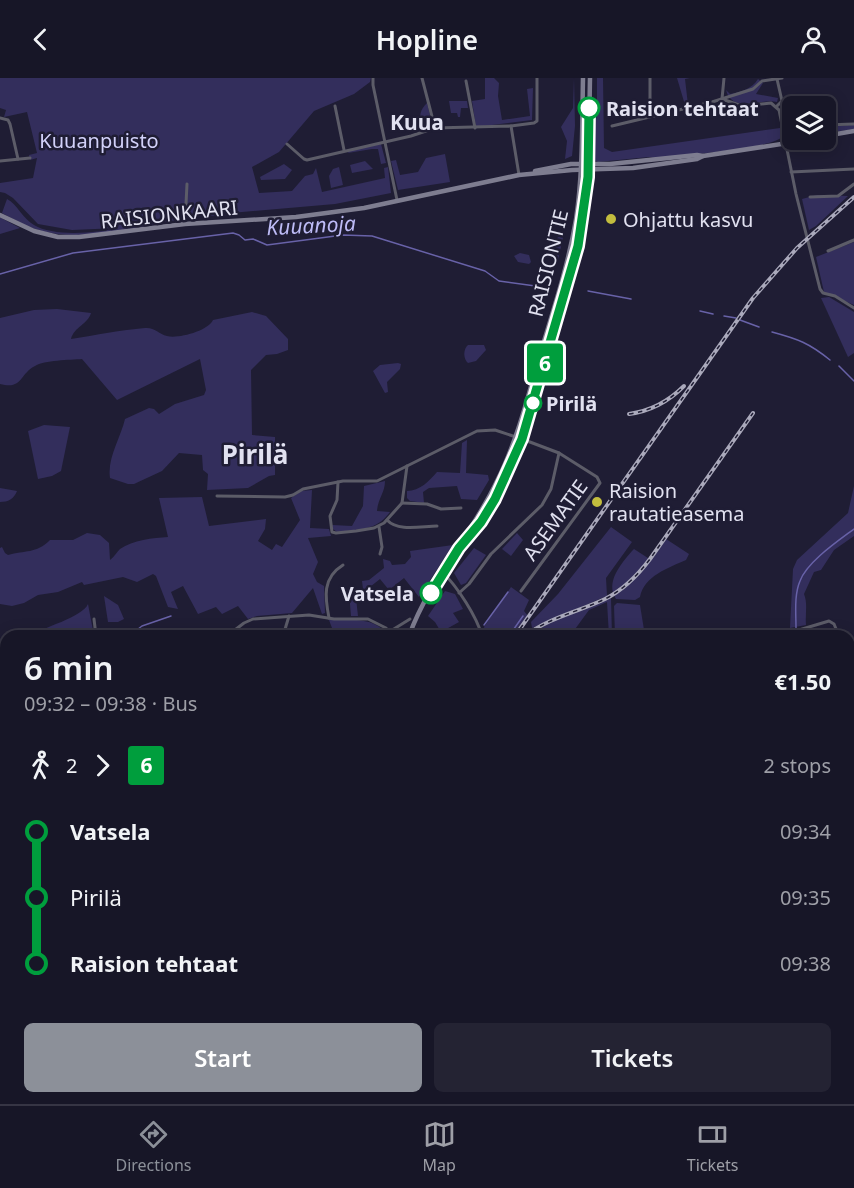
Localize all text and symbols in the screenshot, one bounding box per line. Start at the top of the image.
text: Hopline [376,21,478,58]
icon: back [24,23,57,56]
icon: person [797,23,830,56]
place label: Raision tehtaat [606,95,759,122]
map controls [782,96,836,150]
button: layers [782,96,836,150]
marker: Raision tehtaat [578,97,600,119]
district label: Kuua [390,108,444,136]
park label: Kuuanpuisto [39,127,159,154]
street label: RAISIONKAARI [99,193,239,235]
place label: Ohjattu kasvu [623,206,753,233]
street label: RAISIONTIE [522,207,574,319]
water label: Kuuanoja [266,209,356,241]
marker: Ohjattu kasvu [604,212,618,226]
line badge: 6 [526,344,564,382]
text: 6 [539,349,551,377]
place label: Pirilä [546,390,597,417]
marker: Pirilä [524,394,542,412]
district label: Pirilä [222,436,288,472]
street label: ASEMATIE [517,474,593,566]
place label: Raision rautatieasema [609,477,745,527]
marker: Raision rautatieasema [590,495,604,509]
place label: Vatsela [341,580,414,607]
marker: Vatsela [420,582,442,604]
text: 6 min [24,645,114,690]
text: €1.50 [774,666,831,696]
text: 09:32 – 09:38 · Bus [24,690,197,717]
icon: walk [24,749,57,782]
icon: forward [86,749,119,782]
text: 6 [140,751,152,779]
text: 2 [66,752,77,779]
text: 2 stops [764,752,831,779]
text: Vatsela [70,816,151,846]
text: 09:34 [780,818,831,845]
text: Pirilä [70,882,122,912]
text: 09:35 [780,884,831,911]
text: Raision tehtaat [70,948,238,978]
text: 09:38 [780,950,831,977]
button: Start [24,1023,422,1092]
button: Tickets [434,1023,831,1092]
tab: Directions [116,1118,191,1176]
tab: Map [422,1118,456,1176]
tab: Tickets [687,1118,738,1176]

